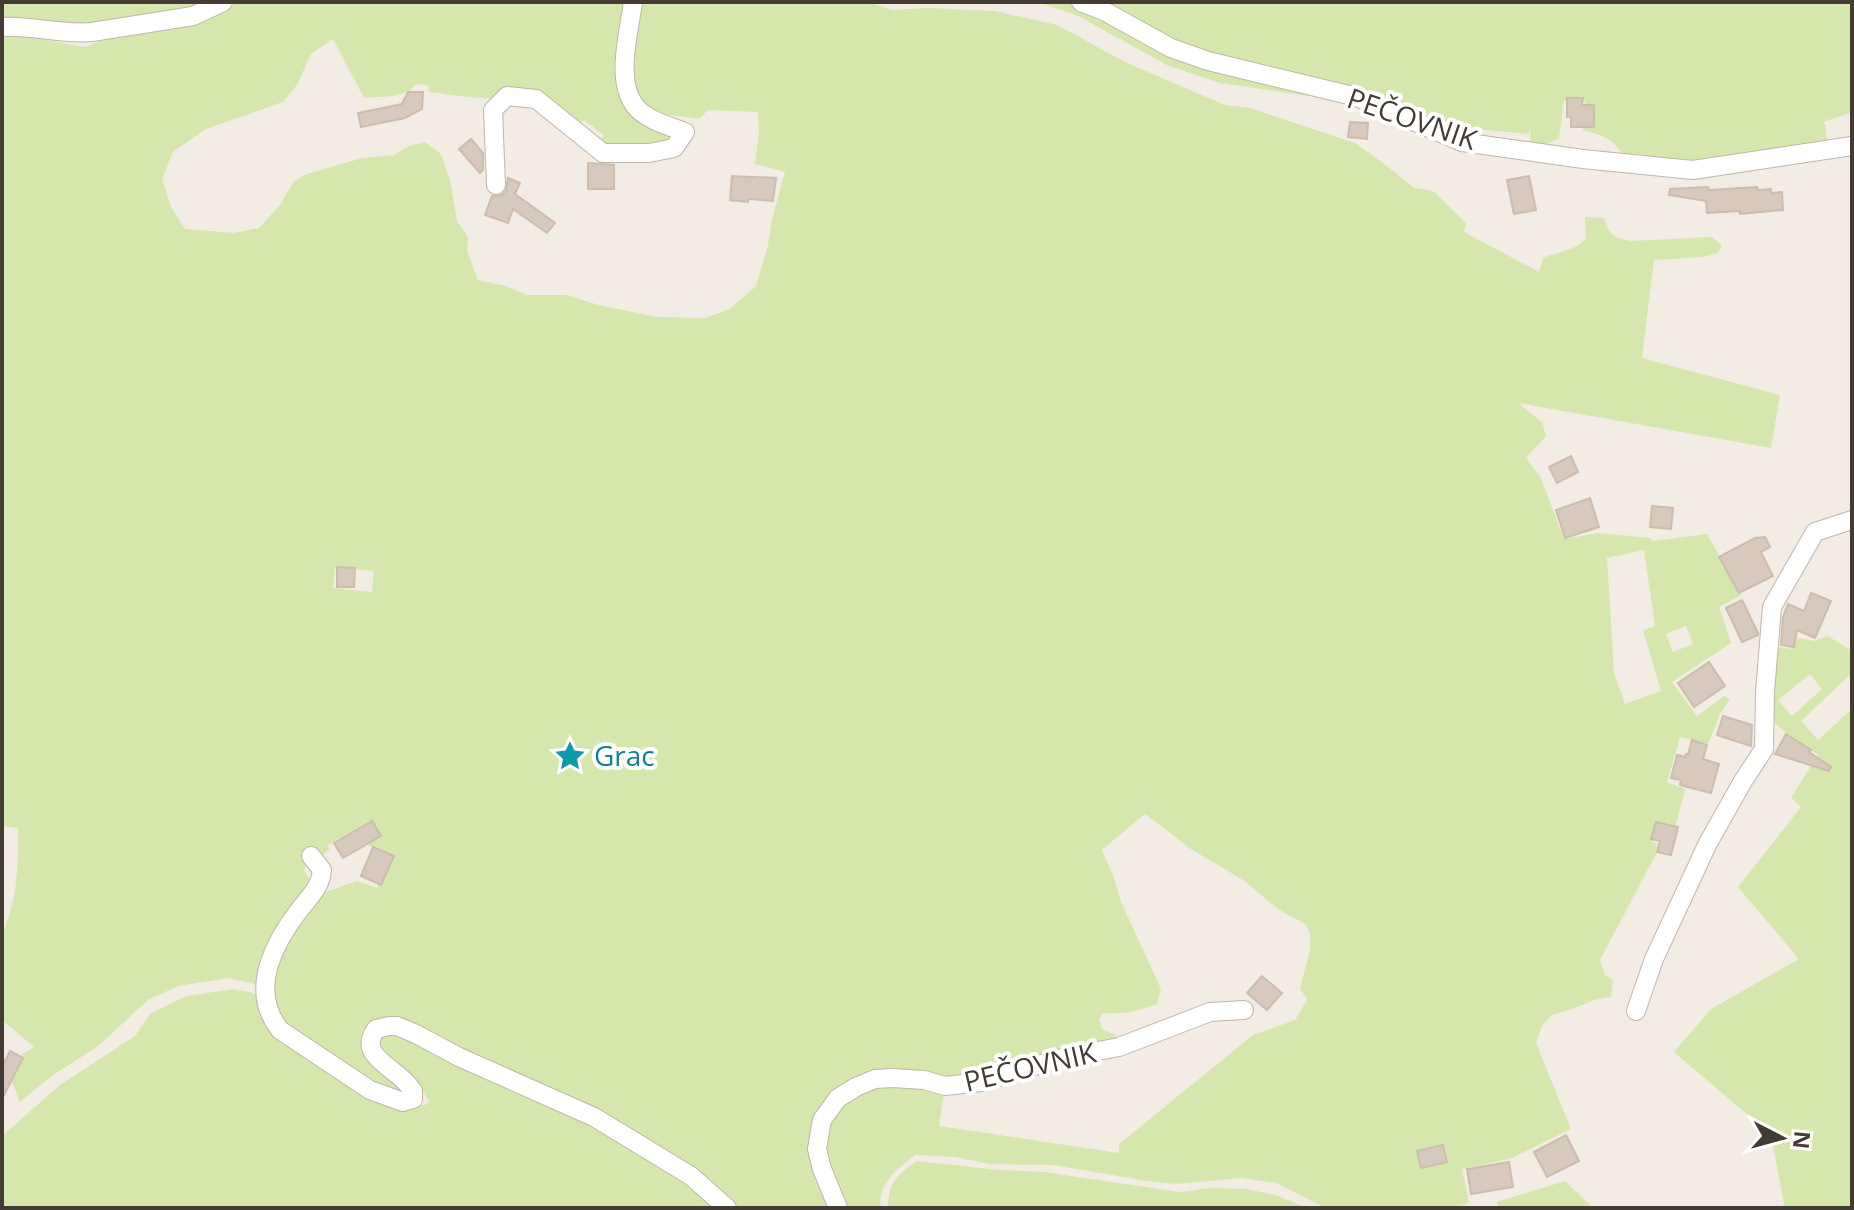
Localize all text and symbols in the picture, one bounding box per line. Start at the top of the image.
street label: PEČOVNIK [1343,78,1483,158]
place label: Grac [594,736,655,774]
place icon: Grac [553,739,587,773]
street label: PEČOVNIK [960,1032,1100,1100]
north arrow [1742,1098,1822,1178]
text: N [1787,1130,1819,1151]

